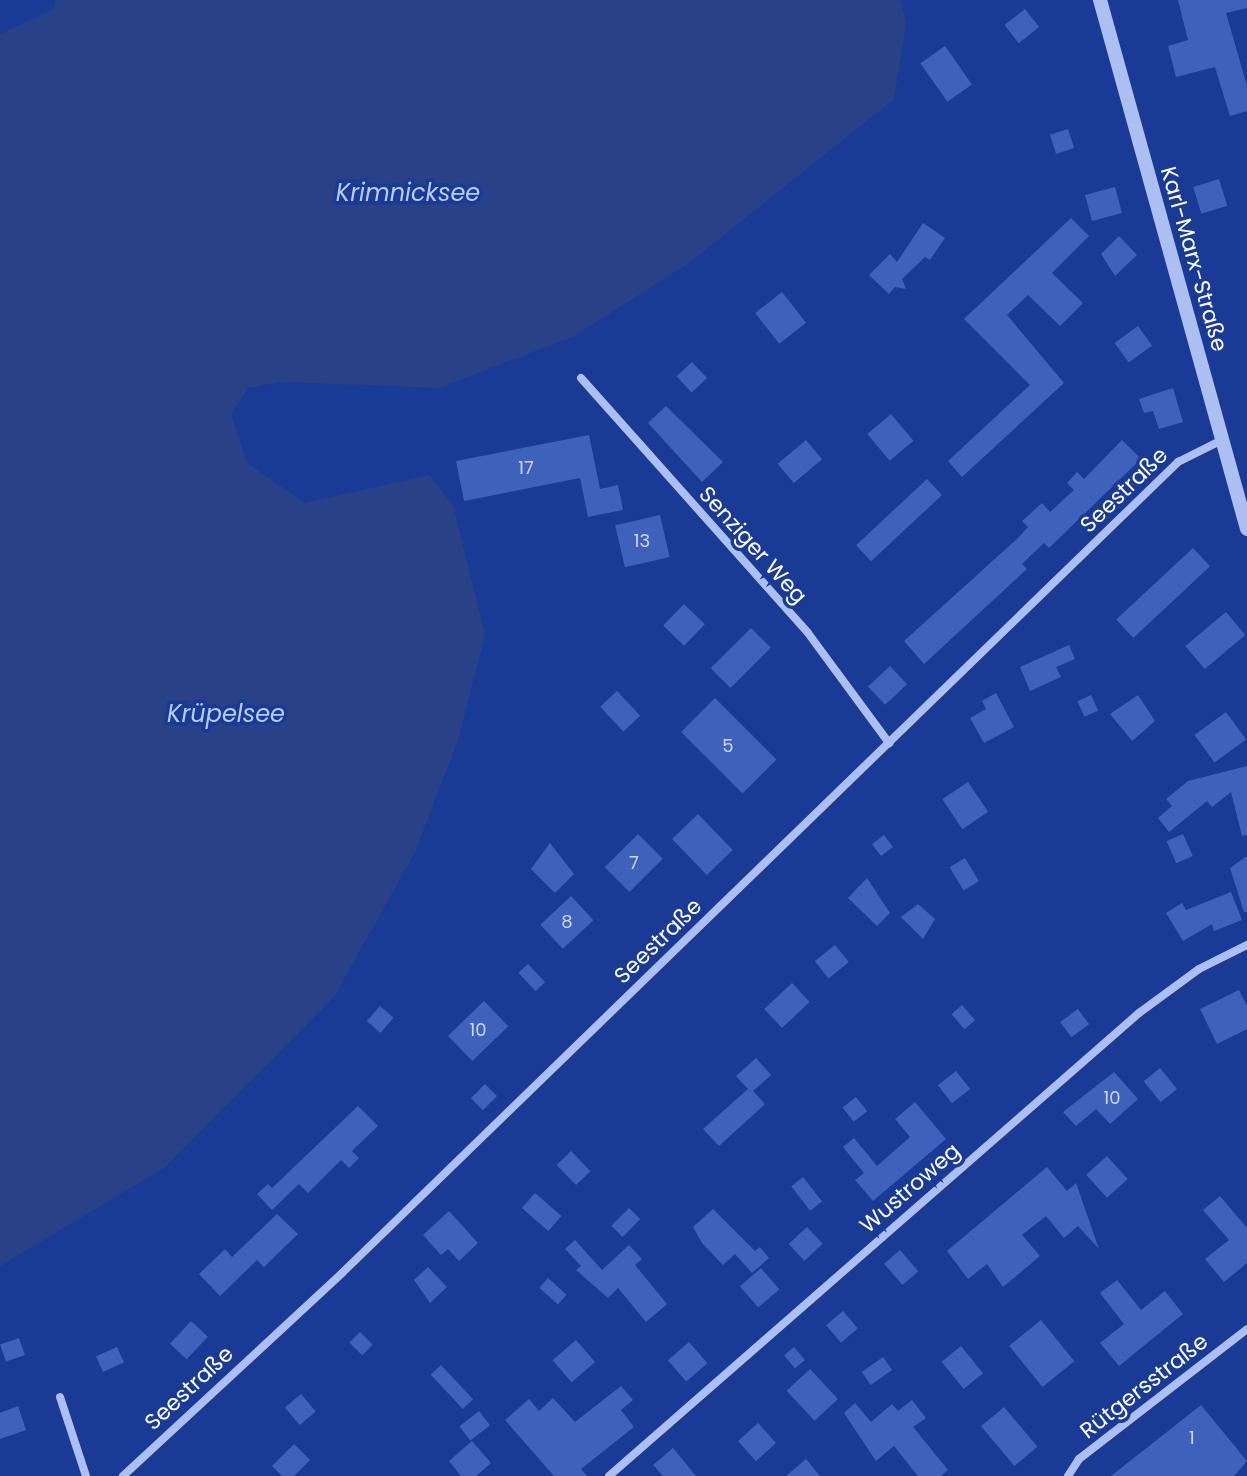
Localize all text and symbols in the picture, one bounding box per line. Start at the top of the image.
street label: Karl-Marx-Straße [1155,164,1233,354]
water label: Krimnicksee [336,179,480,207]
street label: Seestraße [1075,442,1173,538]
house number: 17 [518,457,534,479]
street label: Senziger Weg [693,481,813,609]
house number: 13 [634,530,650,552]
water label: Krüpelsee [167,700,285,728]
house number: 5 [722,735,734,757]
house number: 7 [629,852,639,874]
street label: Seestraße [609,893,707,989]
house number: 8 [561,911,573,933]
house number: 10 [469,1019,487,1041]
house number: 10 [1103,1087,1121,1109]
street label: Wustroweg [855,1137,965,1239]
street label: Rütgersstraße [1075,1328,1213,1444]
street label: Seestraße [139,1340,239,1436]
house number: 1 [1189,1427,1195,1449]

